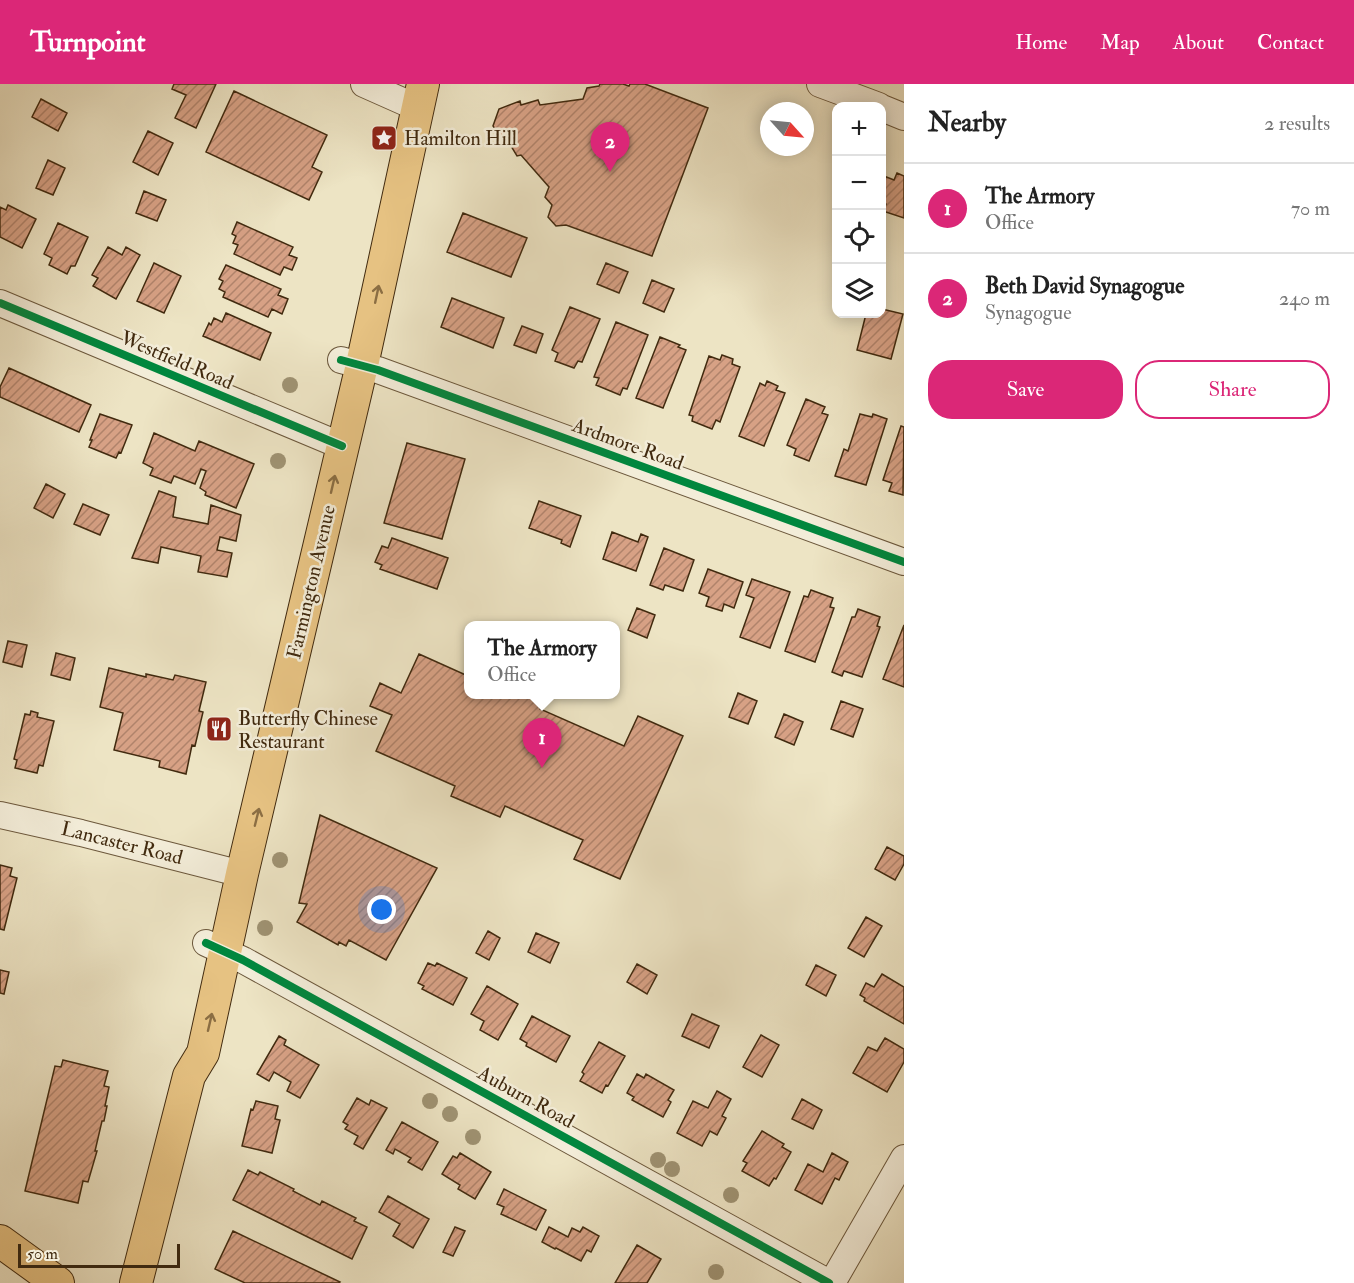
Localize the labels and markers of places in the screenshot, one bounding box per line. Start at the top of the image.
pin: 2 [590,122,630,172]
place icon: Hamilton Hill [369,123,399,153]
place label: Hamilton Hill [404,126,517,151]
place label: Butterfly Chinese Restaurant [238,706,378,754]
restaurant icon: Butterfly Chinese Restaurant [204,714,234,744]
pin: 1 [522,718,562,768]

